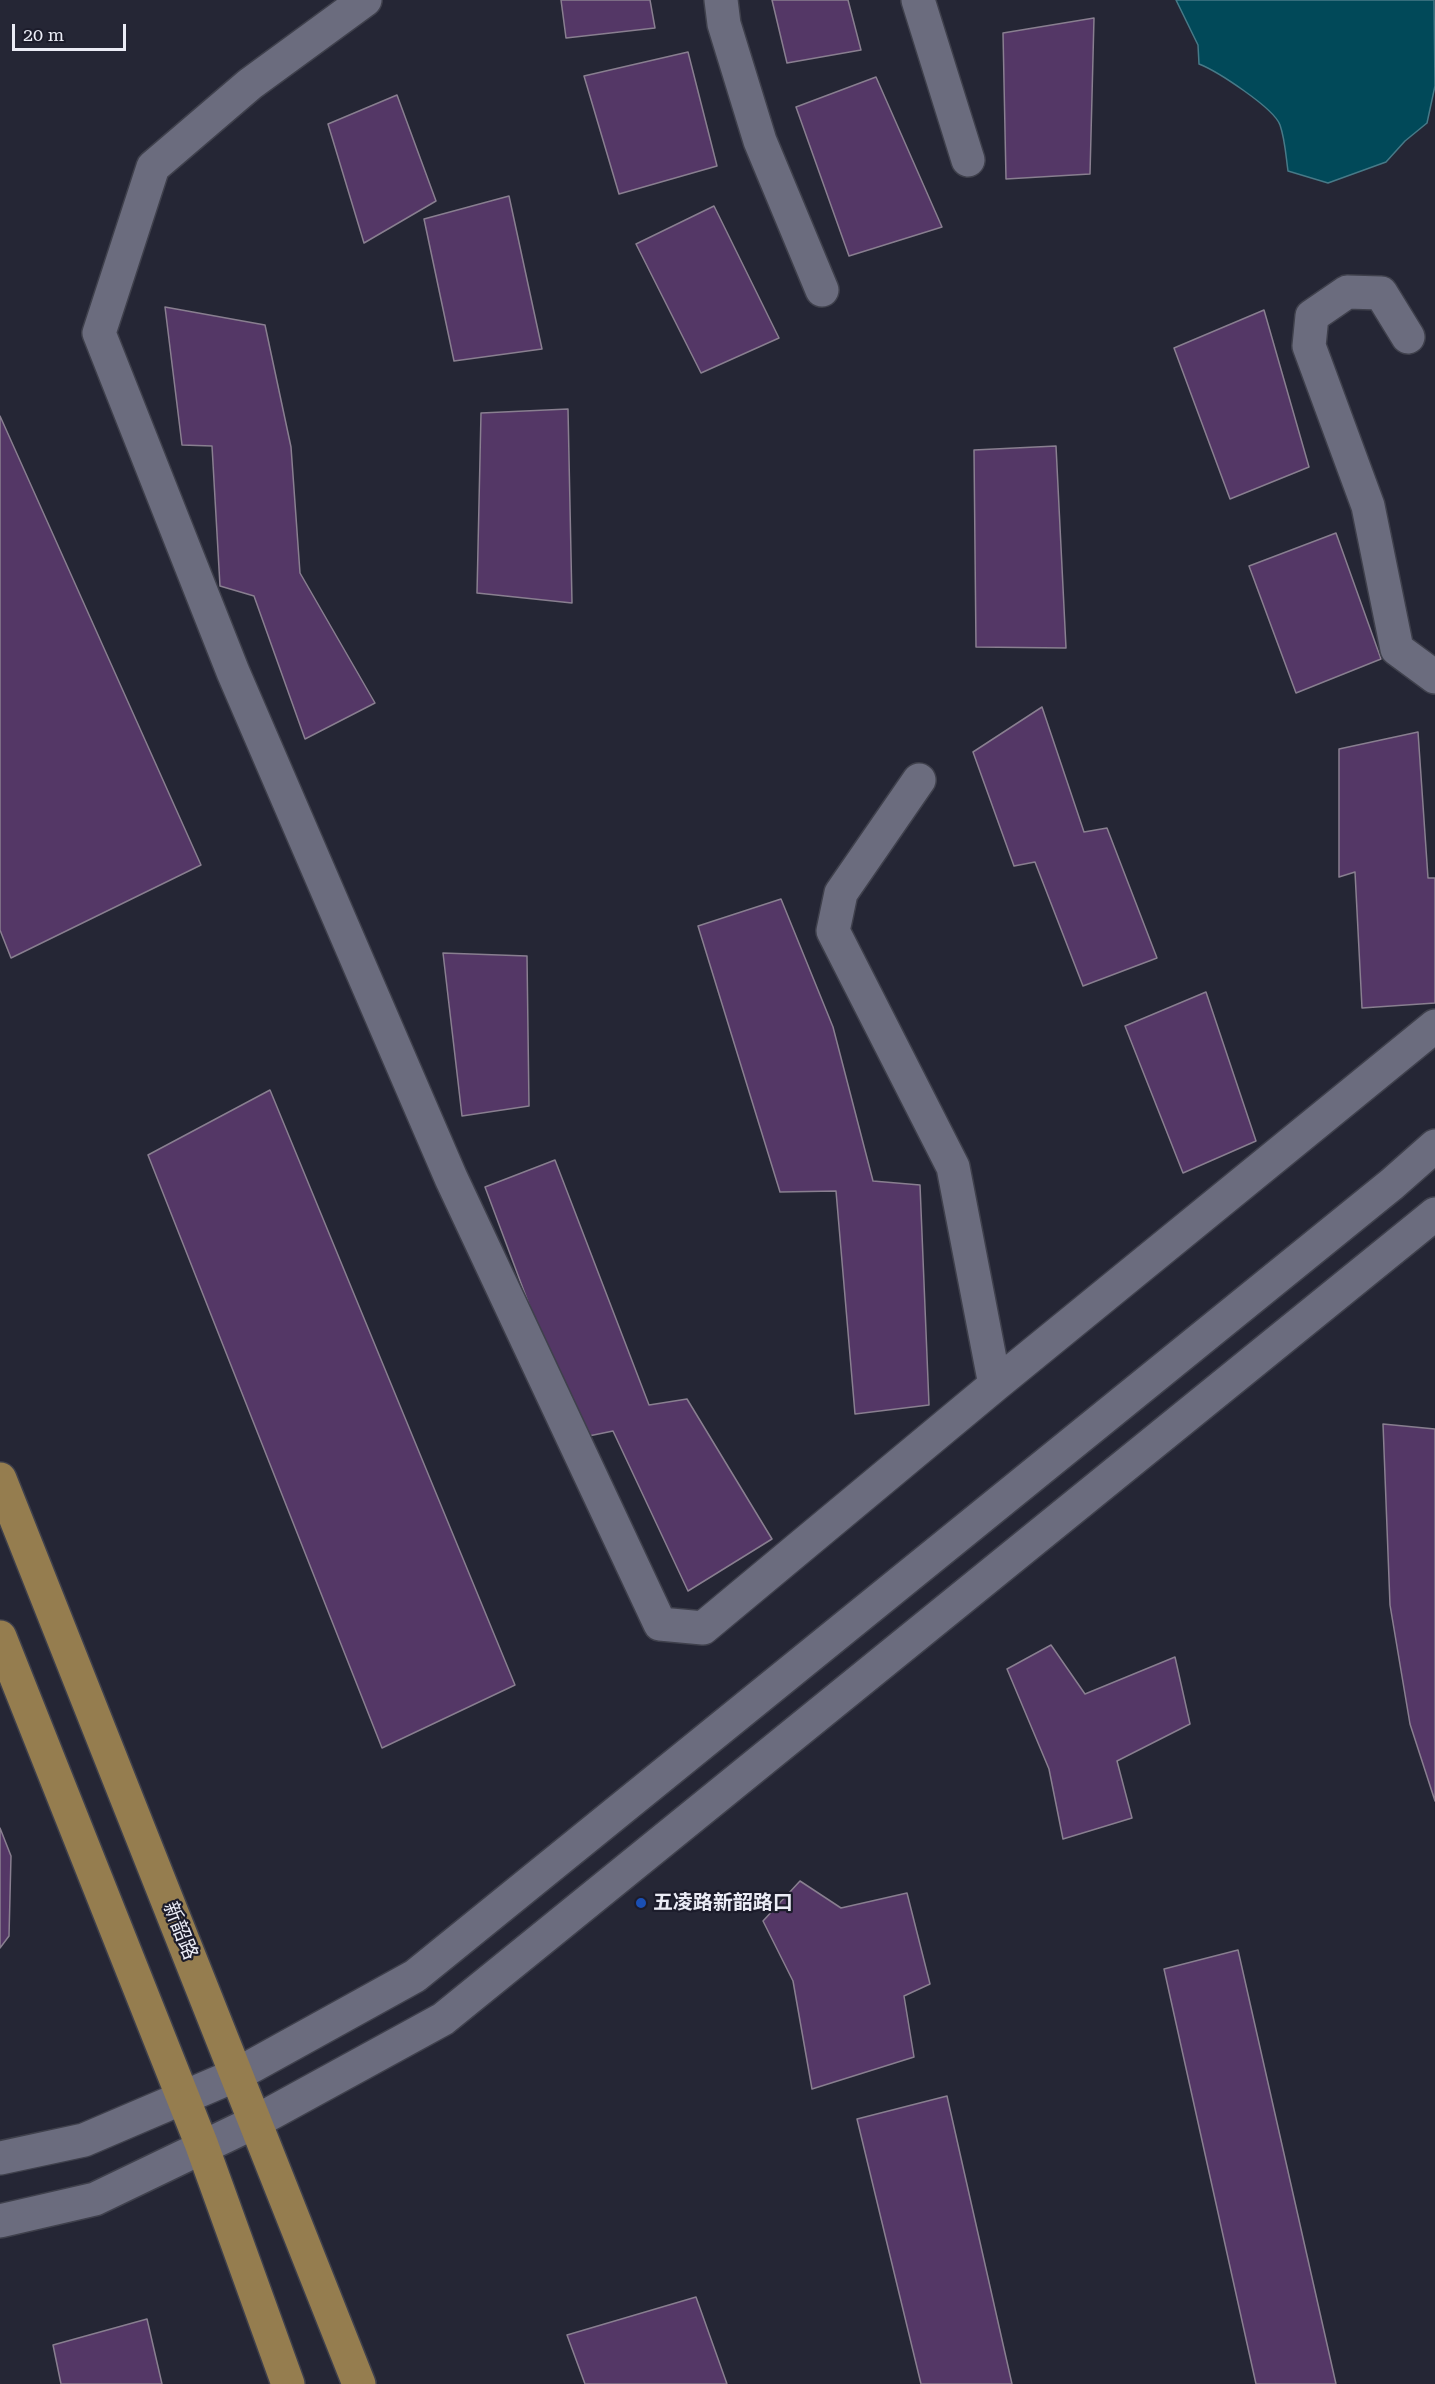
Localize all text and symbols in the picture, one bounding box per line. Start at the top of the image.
scale bar [15,12,129,50]
text: 20 m [23,24,64,45]
place label: 五凌路新韶路口 [653,1891,793,1915]
marker: 五凌路新韶路口 [634,1896,648,1910]
street label: 新韶路 [158,1899,202,1963]

